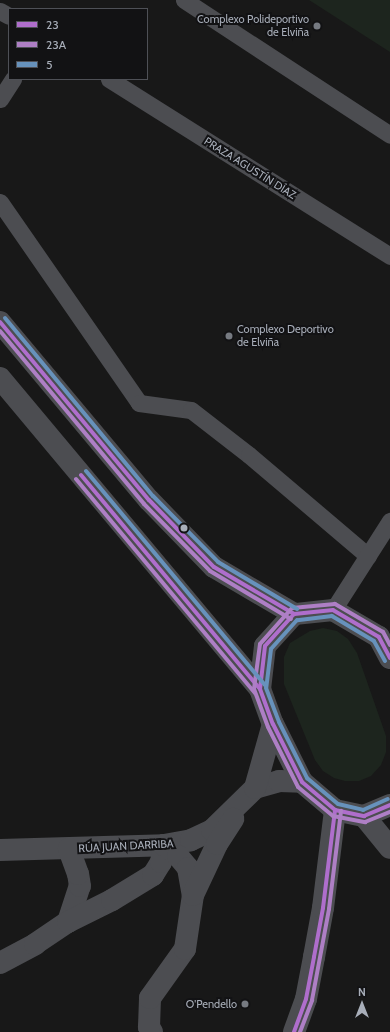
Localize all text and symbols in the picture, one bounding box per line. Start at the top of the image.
legend [8,8,148,80]
place label: Complexo Polideportivo de Elviña [197,13,309,39]
text: 23 [46,17,59,32]
marker: Complexo Polideportivo de Elviña [312,21,322,31]
text: 23A [46,37,66,52]
text: 5 [46,57,53,72]
street label: PRAZA AGUSTÍN DÍAZ [202,134,298,202]
place label: Complexo Deportivo de Elviña [237,323,334,349]
marker: Complexo Deportivo de Elviña [224,331,234,341]
unlabelled marker [179,523,189,533]
street label: RÚA JUAN DARRIBA [78,837,174,855]
north arrow [342,984,382,1024]
text: N [358,985,366,999]
place label: O'Pendello [186,997,237,1011]
marker: O'Pendello [240,999,250,1009]

